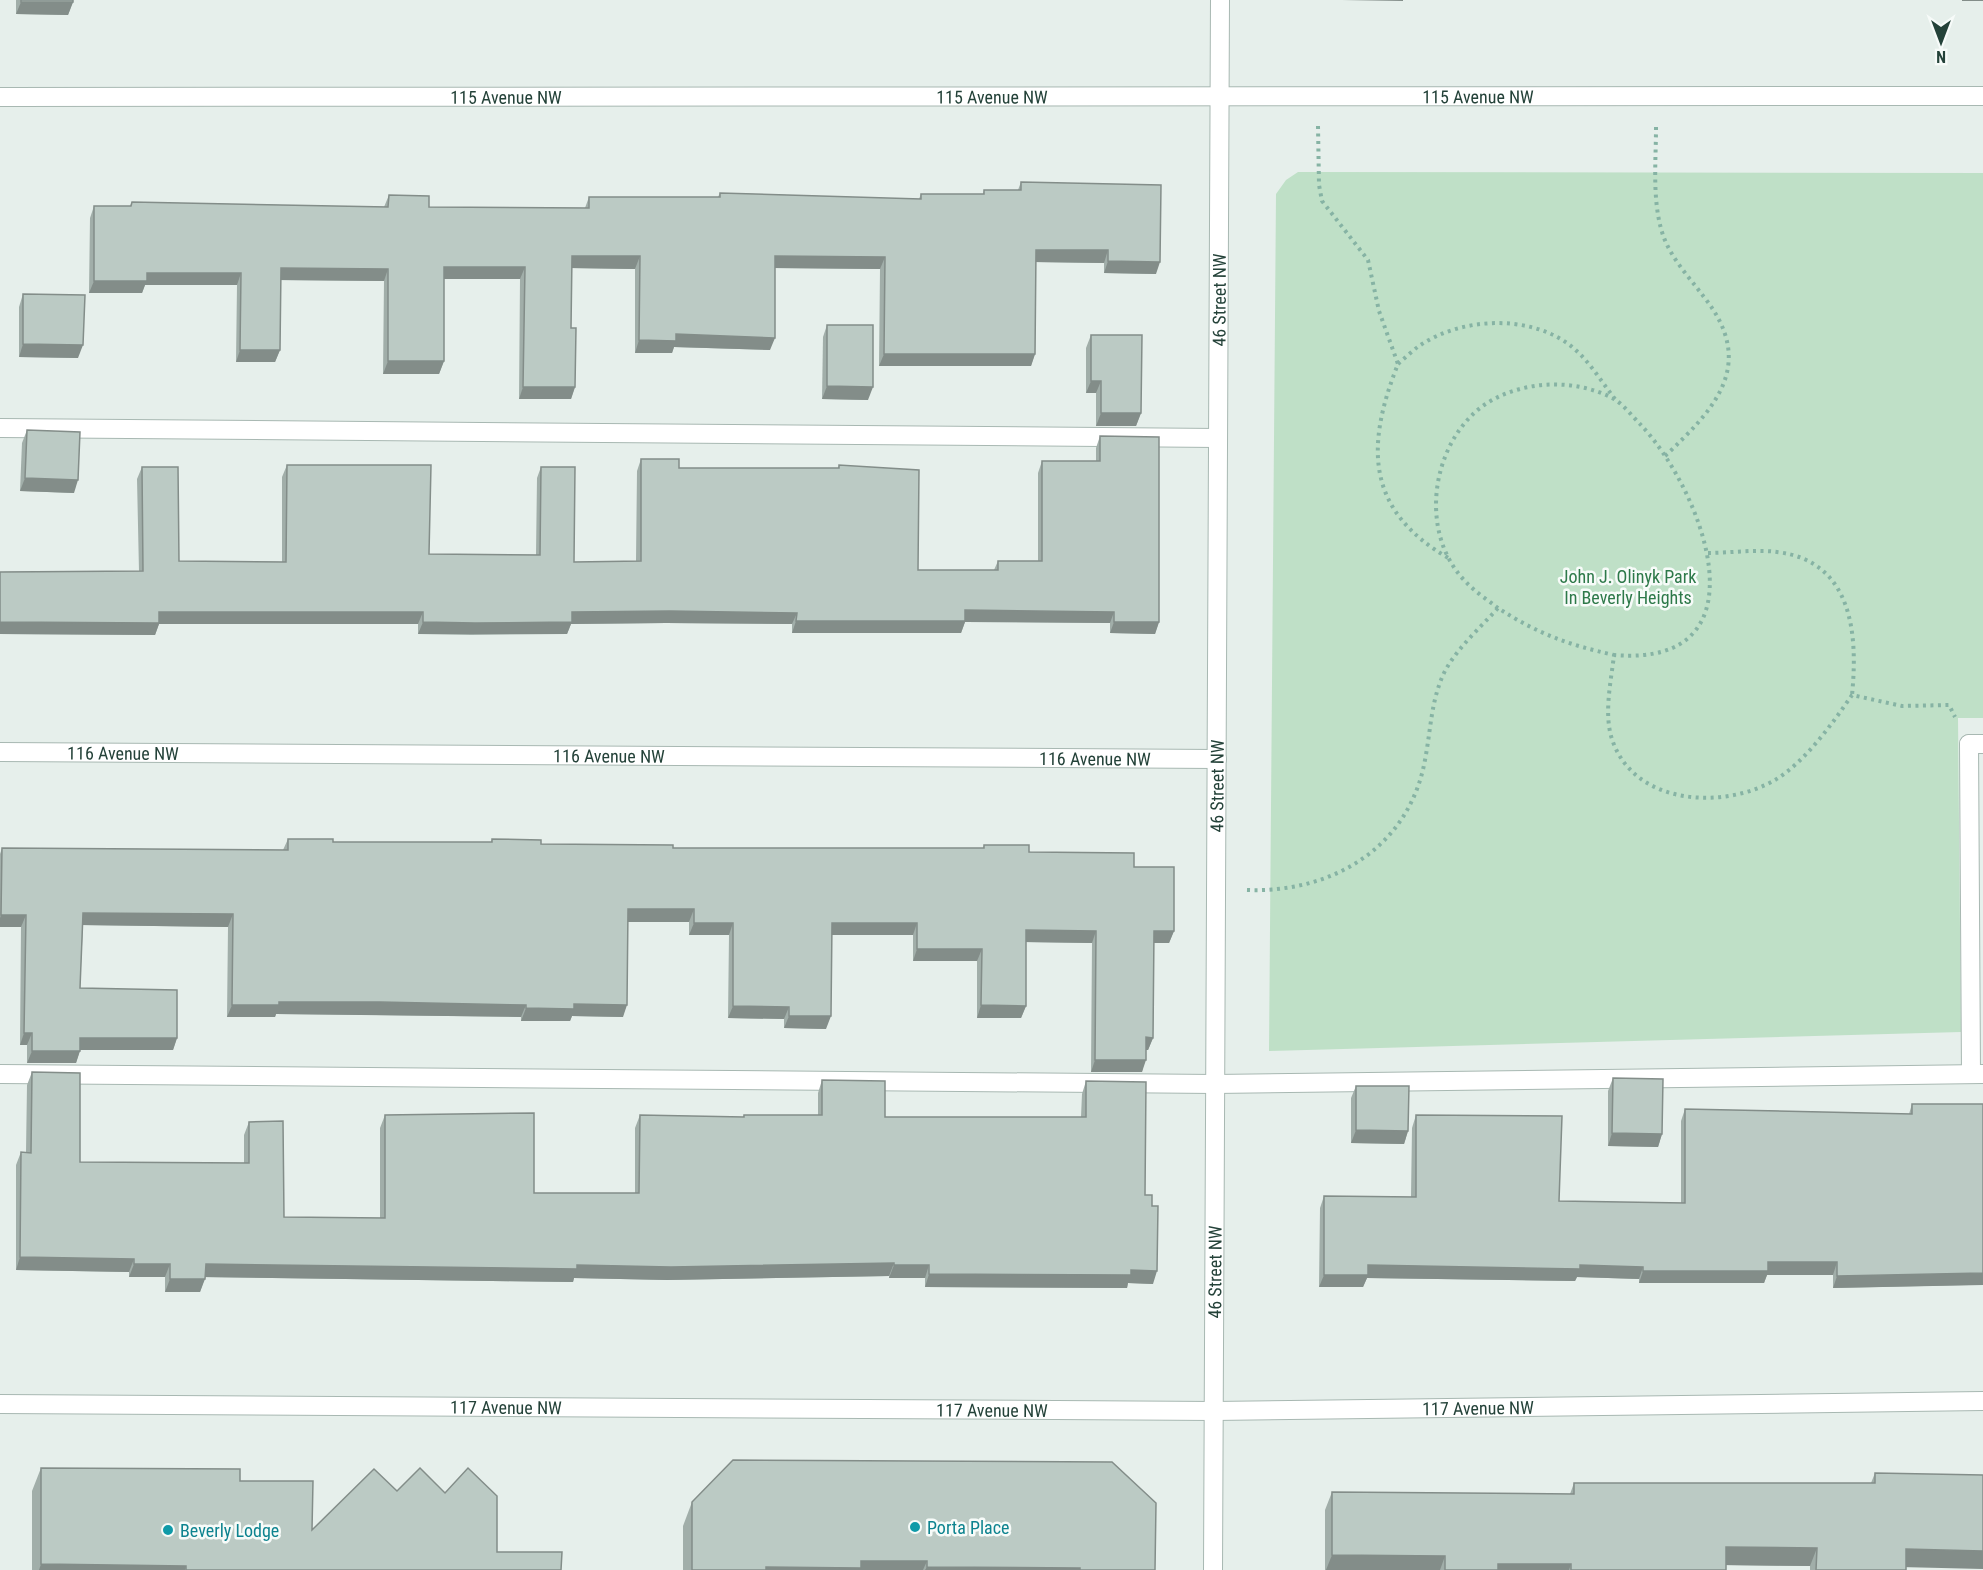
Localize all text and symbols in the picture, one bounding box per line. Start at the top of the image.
north arrow [1911,12,1971,72]
text: N [1936,47,1946,66]
street label: 115 Avenue NW [450,86,562,107]
street label: 115 Avenue NW [936,86,1048,107]
street label: 115 Avenue NW [1422,86,1534,107]
street label: 46 Street NW [1208,253,1229,347]
park label: John J. Olinyk Park In Beverly Heights [1560,566,1696,608]
street label: 46 Street NW [1206,739,1227,833]
street label: 116 Avenue NW [67,742,179,764]
street label: 116 Avenue NW [553,745,665,766]
street label: 116 Avenue NW [1039,747,1151,769]
street label: 46 Street NW [1204,1225,1225,1319]
street label: 117 Avenue NW [450,1396,562,1418]
street label: 117 Avenue NW [1422,1396,1534,1419]
street label: 117 Avenue NW [936,1399,1048,1421]
place label: Porta Place [927,1517,1009,1538]
place label: Beverly Lodge [180,1520,279,1541]
marker: Porta Place [908,1520,922,1534]
marker: Beverly Lodge [161,1523,175,1537]

